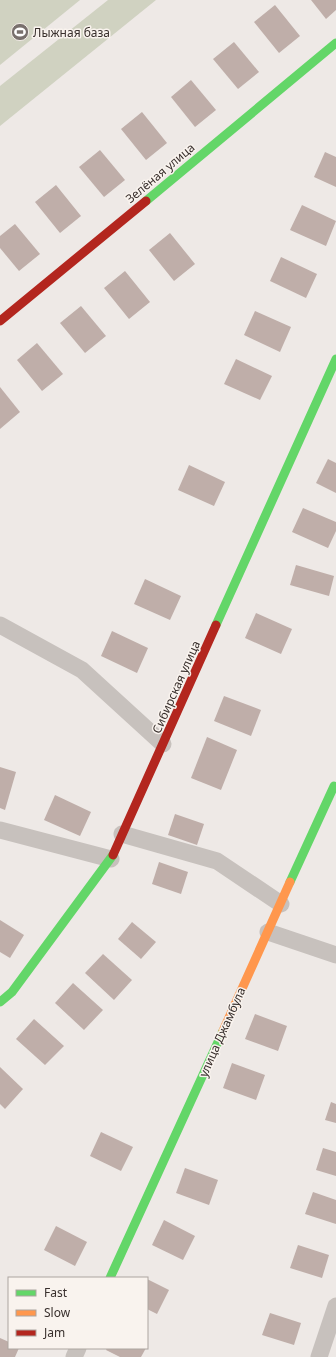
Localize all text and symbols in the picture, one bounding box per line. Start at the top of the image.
sports icon: Лыжная база [10,22,30,42]
place label: Лыжная база [33,24,110,41]
street label: Зелёная улица [122,139,198,207]
street label: Сибирская улица [148,638,204,736]
street label: улица Джамбула [195,984,249,1080]
legend [8,1277,148,1349]
text: Fast [44,1284,68,1301]
text: Slow [44,1304,71,1321]
text: Jam [43,1324,65,1341]

